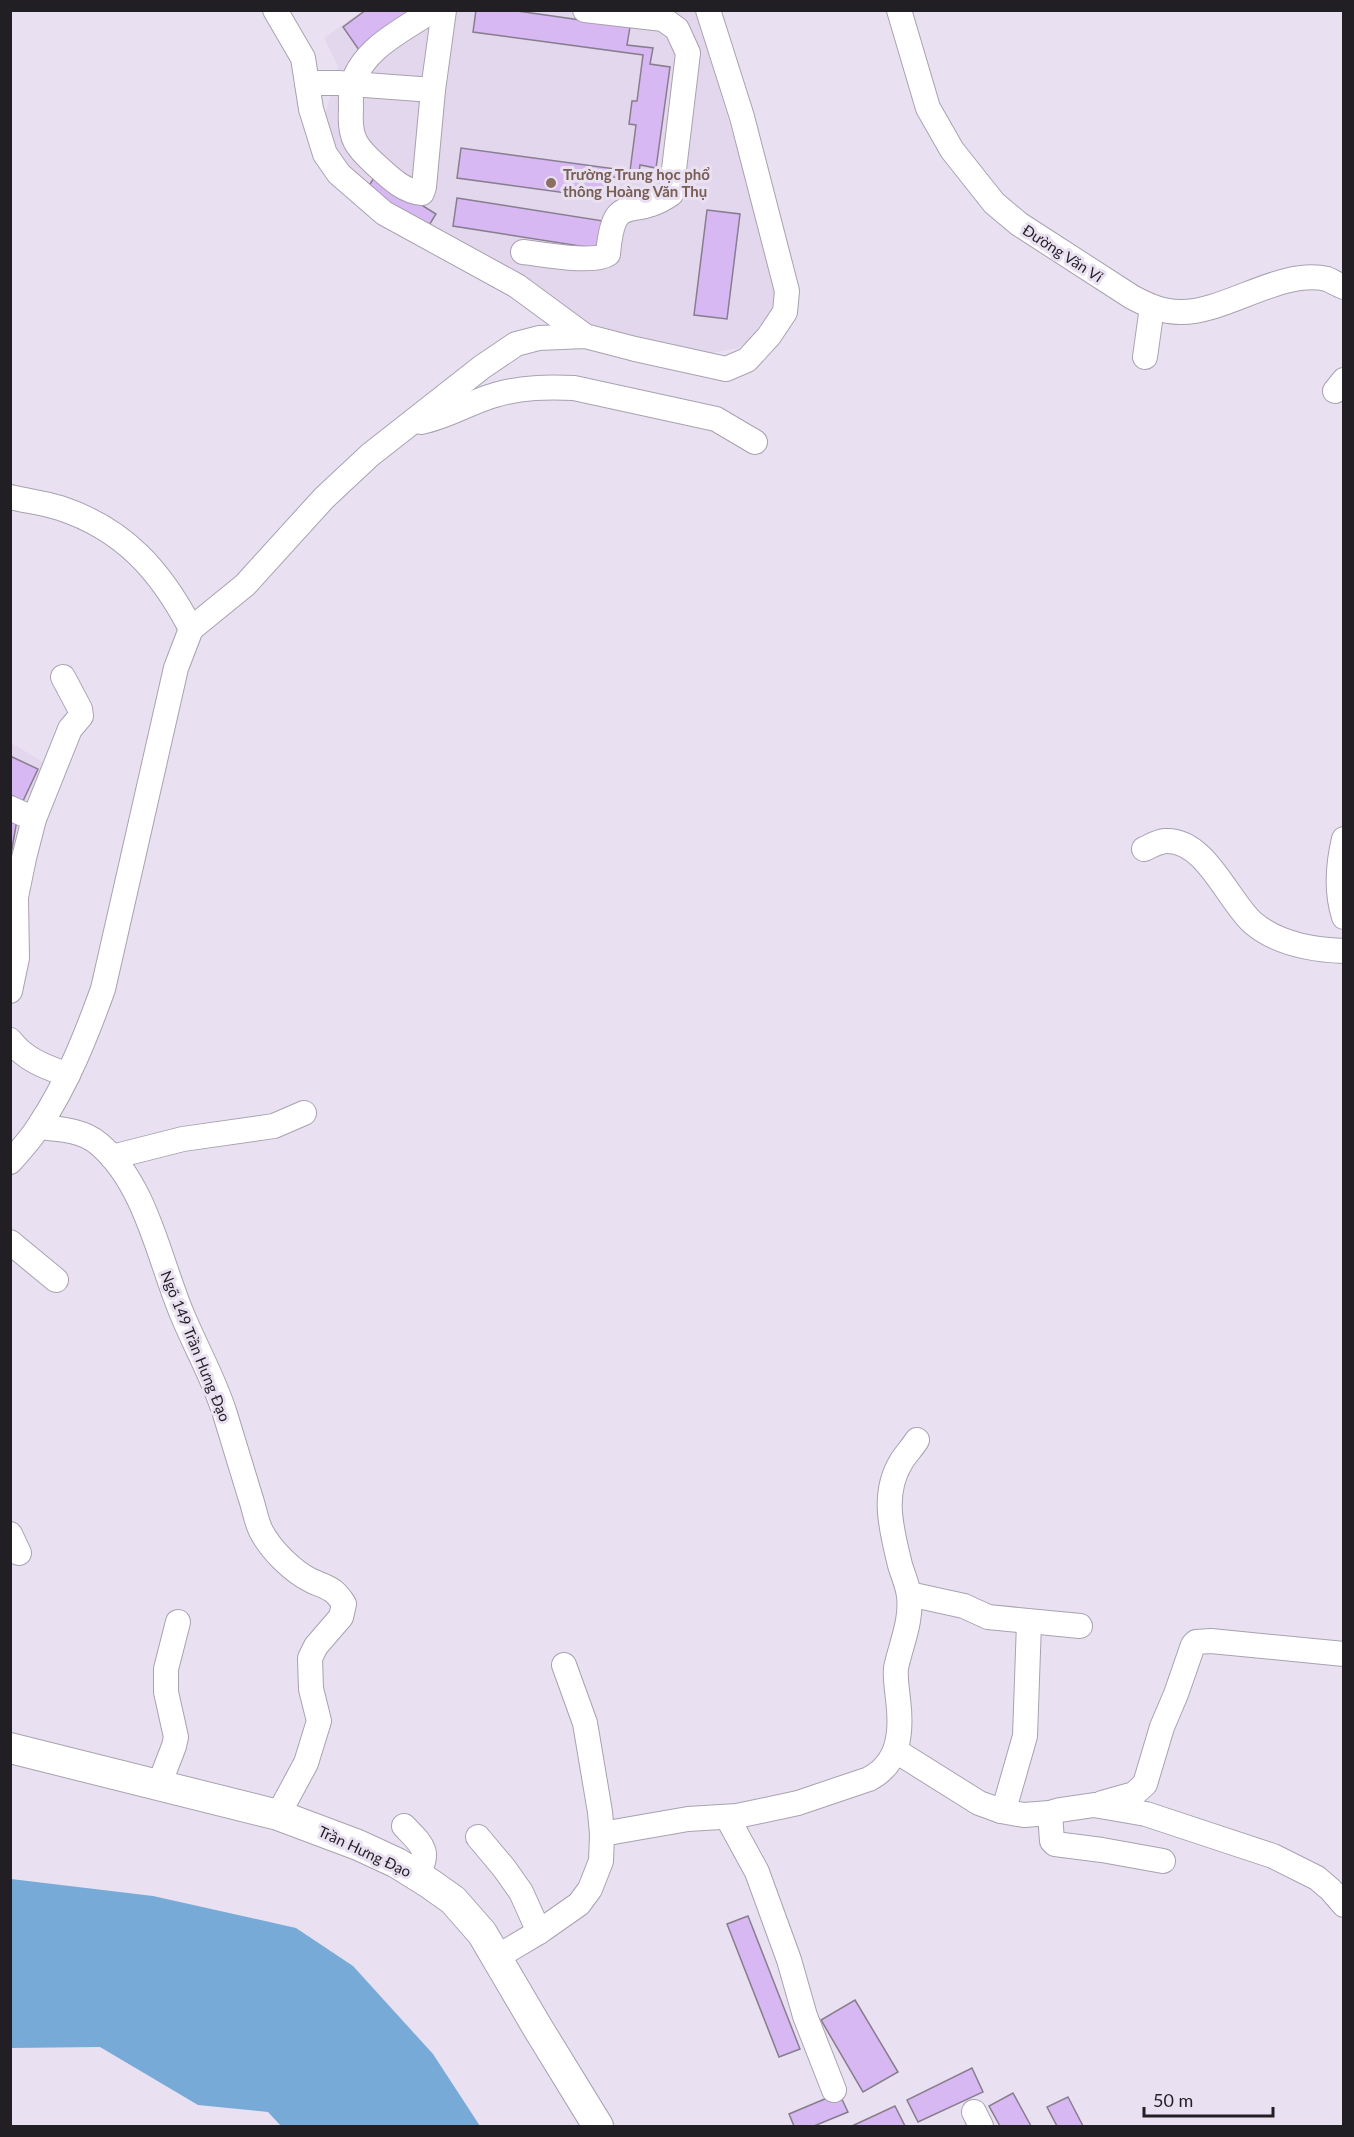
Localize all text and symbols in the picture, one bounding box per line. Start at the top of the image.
place label: Trường Trung học phổ thông Hoàng Văn Thụ [563,165,710,200]
marker: Trường Trung học phổ thông Hoàng Văn Thụ [544,176,558,190]
street label: Đường Văn Vỉ [1020,220,1107,286]
street label: Ngõ 149 Trần Hưng Đạo [157,1268,235,1424]
street label: Trần Hưng Đạo [316,1822,414,1880]
scale bar [1144,2080,1273,2118]
text: 50 m [1153,2089,1193,2111]

